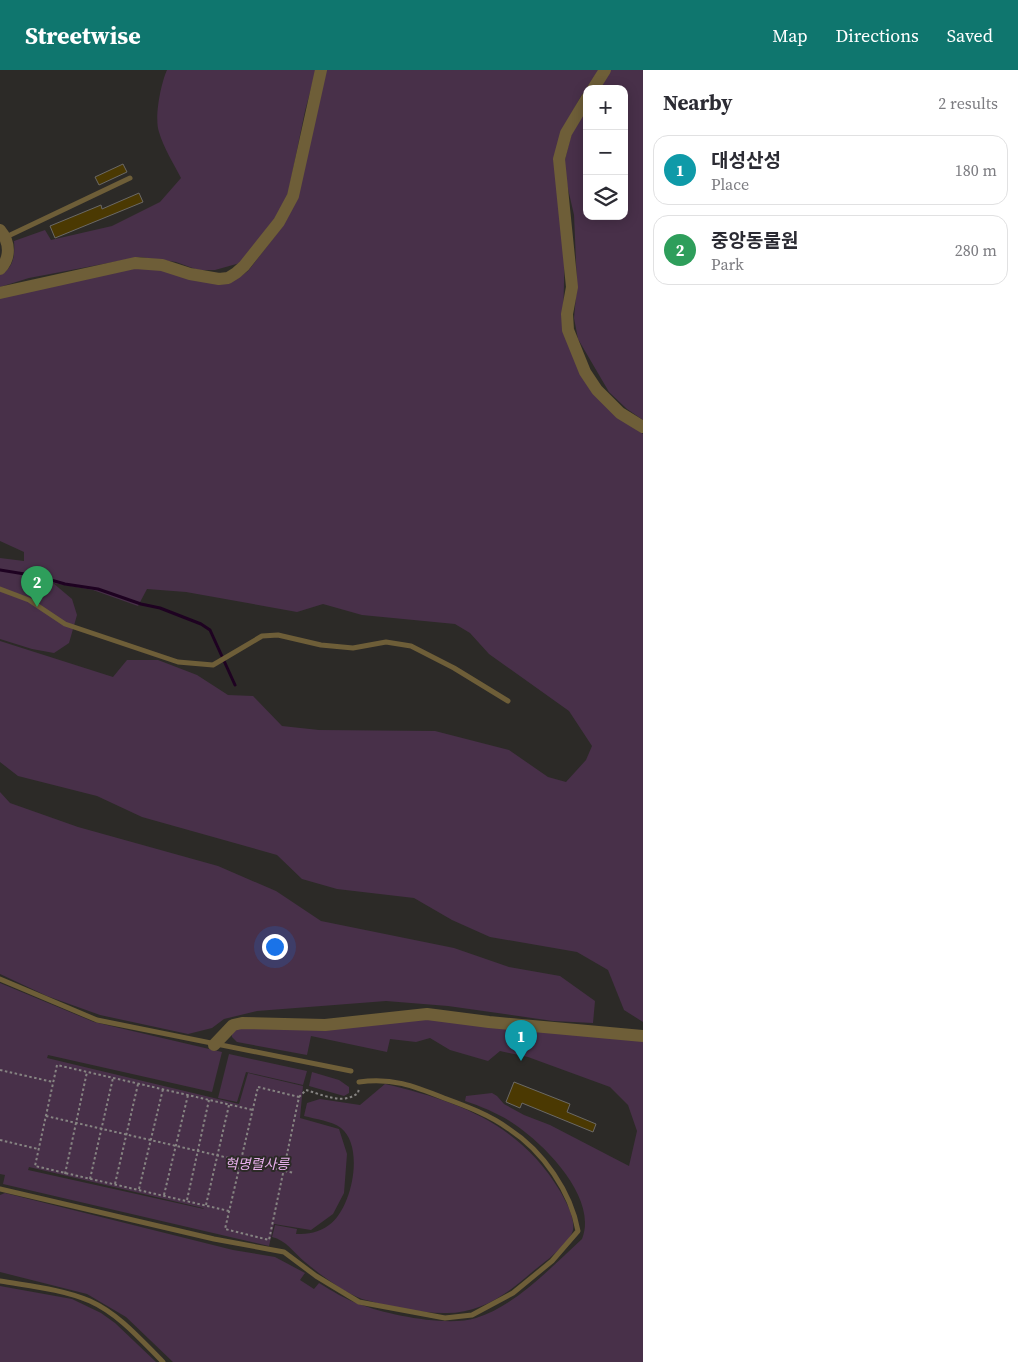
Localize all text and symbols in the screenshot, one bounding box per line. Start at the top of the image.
text: Streetwise [25,19,141,52]
text: Map [772,23,808,48]
text: Directions [836,23,919,48]
text: Saved [947,23,993,48]
map controls [583,85,628,220]
button: + [583,85,628,130]
text: Nearby [663,88,733,117]
text: 2 results [938,92,998,114]
button: − [583,130,628,175]
text: 대성산성 [711,147,781,173]
text: 1 [676,159,684,181]
text: 180 m [955,159,997,181]
text: Place [711,173,749,195]
button: layers [583,175,628,220]
text: 중앙동물원 [711,227,798,253]
text: 2 [676,239,684,261]
text: 280 m [955,239,997,261]
text: Park [711,253,744,275]
pin: 2 [21,566,53,607]
your location [262,934,288,960]
pin: 1 [505,1020,537,1061]
park label: 혁명렬사릉 [225,1154,290,1174]

